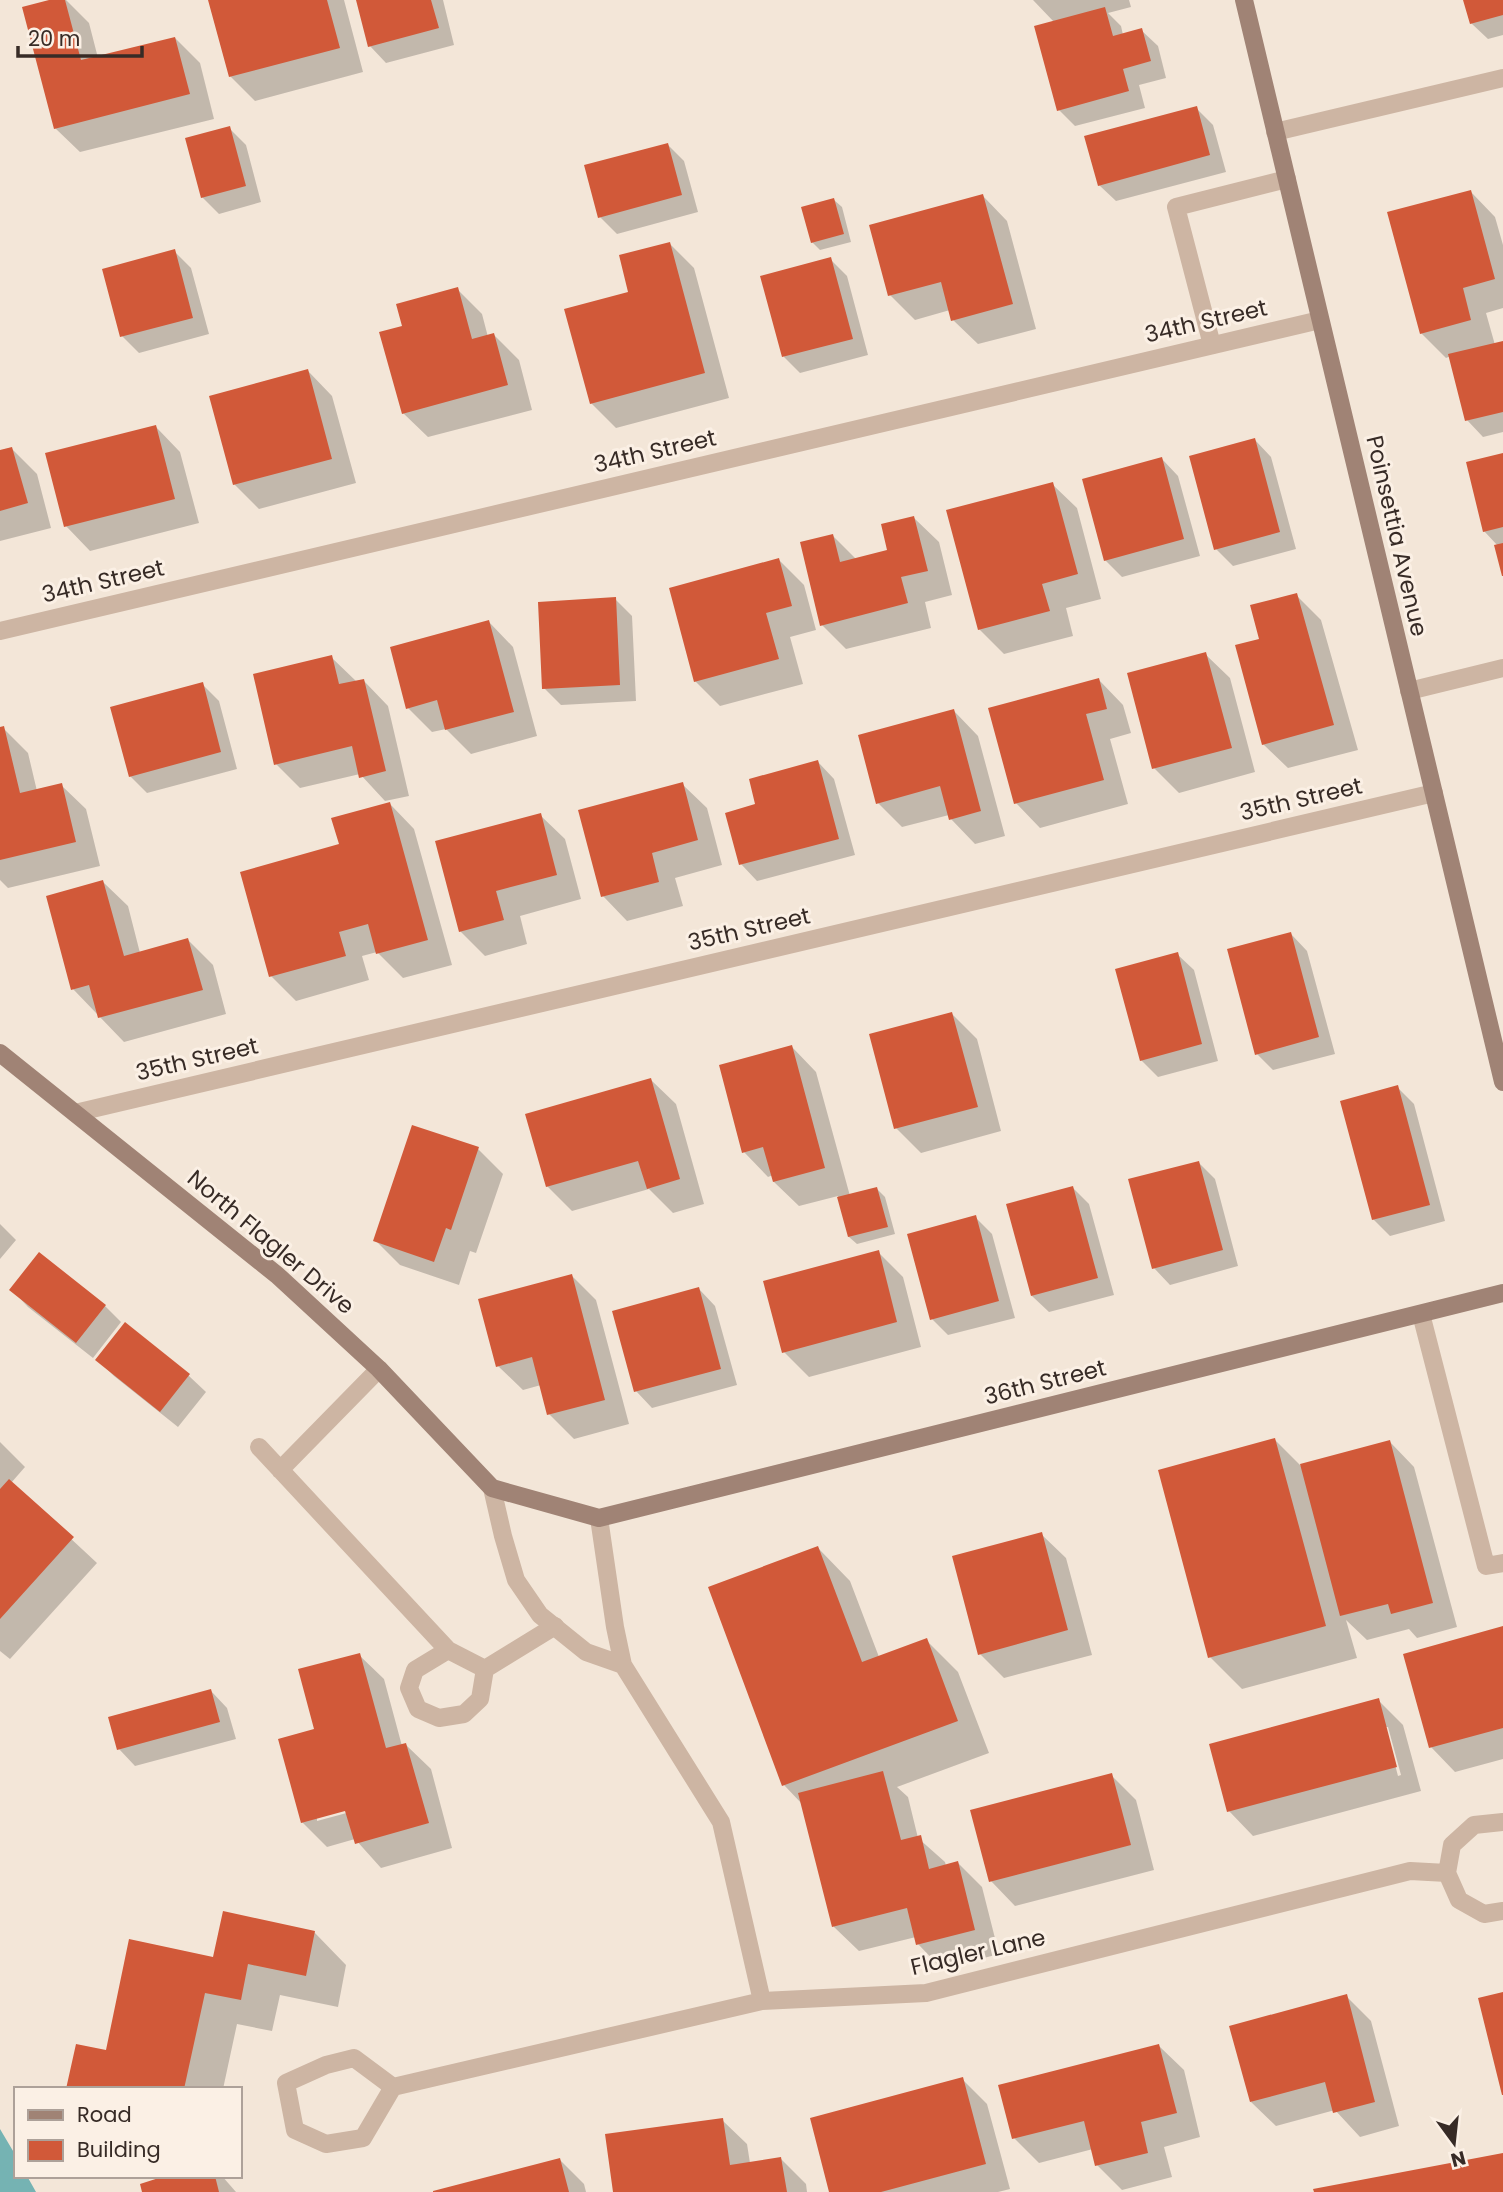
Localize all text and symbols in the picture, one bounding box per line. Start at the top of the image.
scale bar [18,14,142,58]
text: 20 m [28,24,81,53]
street label: 34th Street [1142,291,1270,351]
street label: 34th Street [591,421,719,481]
street label: Poinsettia Avenue [1358,432,1436,640]
street label: 34th Street [39,551,167,611]
street label: 35th Street [1237,769,1365,829]
street label: 35th Street [685,899,813,959]
street label: 35th Street [133,1029,261,1089]
street label: North Flagler Drive [181,1162,361,1322]
street label: 36th Street [981,1351,1109,1413]
street label: Flagler Lane [907,1921,1049,1983]
legend [14,2087,242,2178]
text: Road [77,2100,132,2129]
north arrow [1419,2108,1489,2178]
text: Building [77,2135,161,2164]
text: N [1448,2144,1469,2174]

